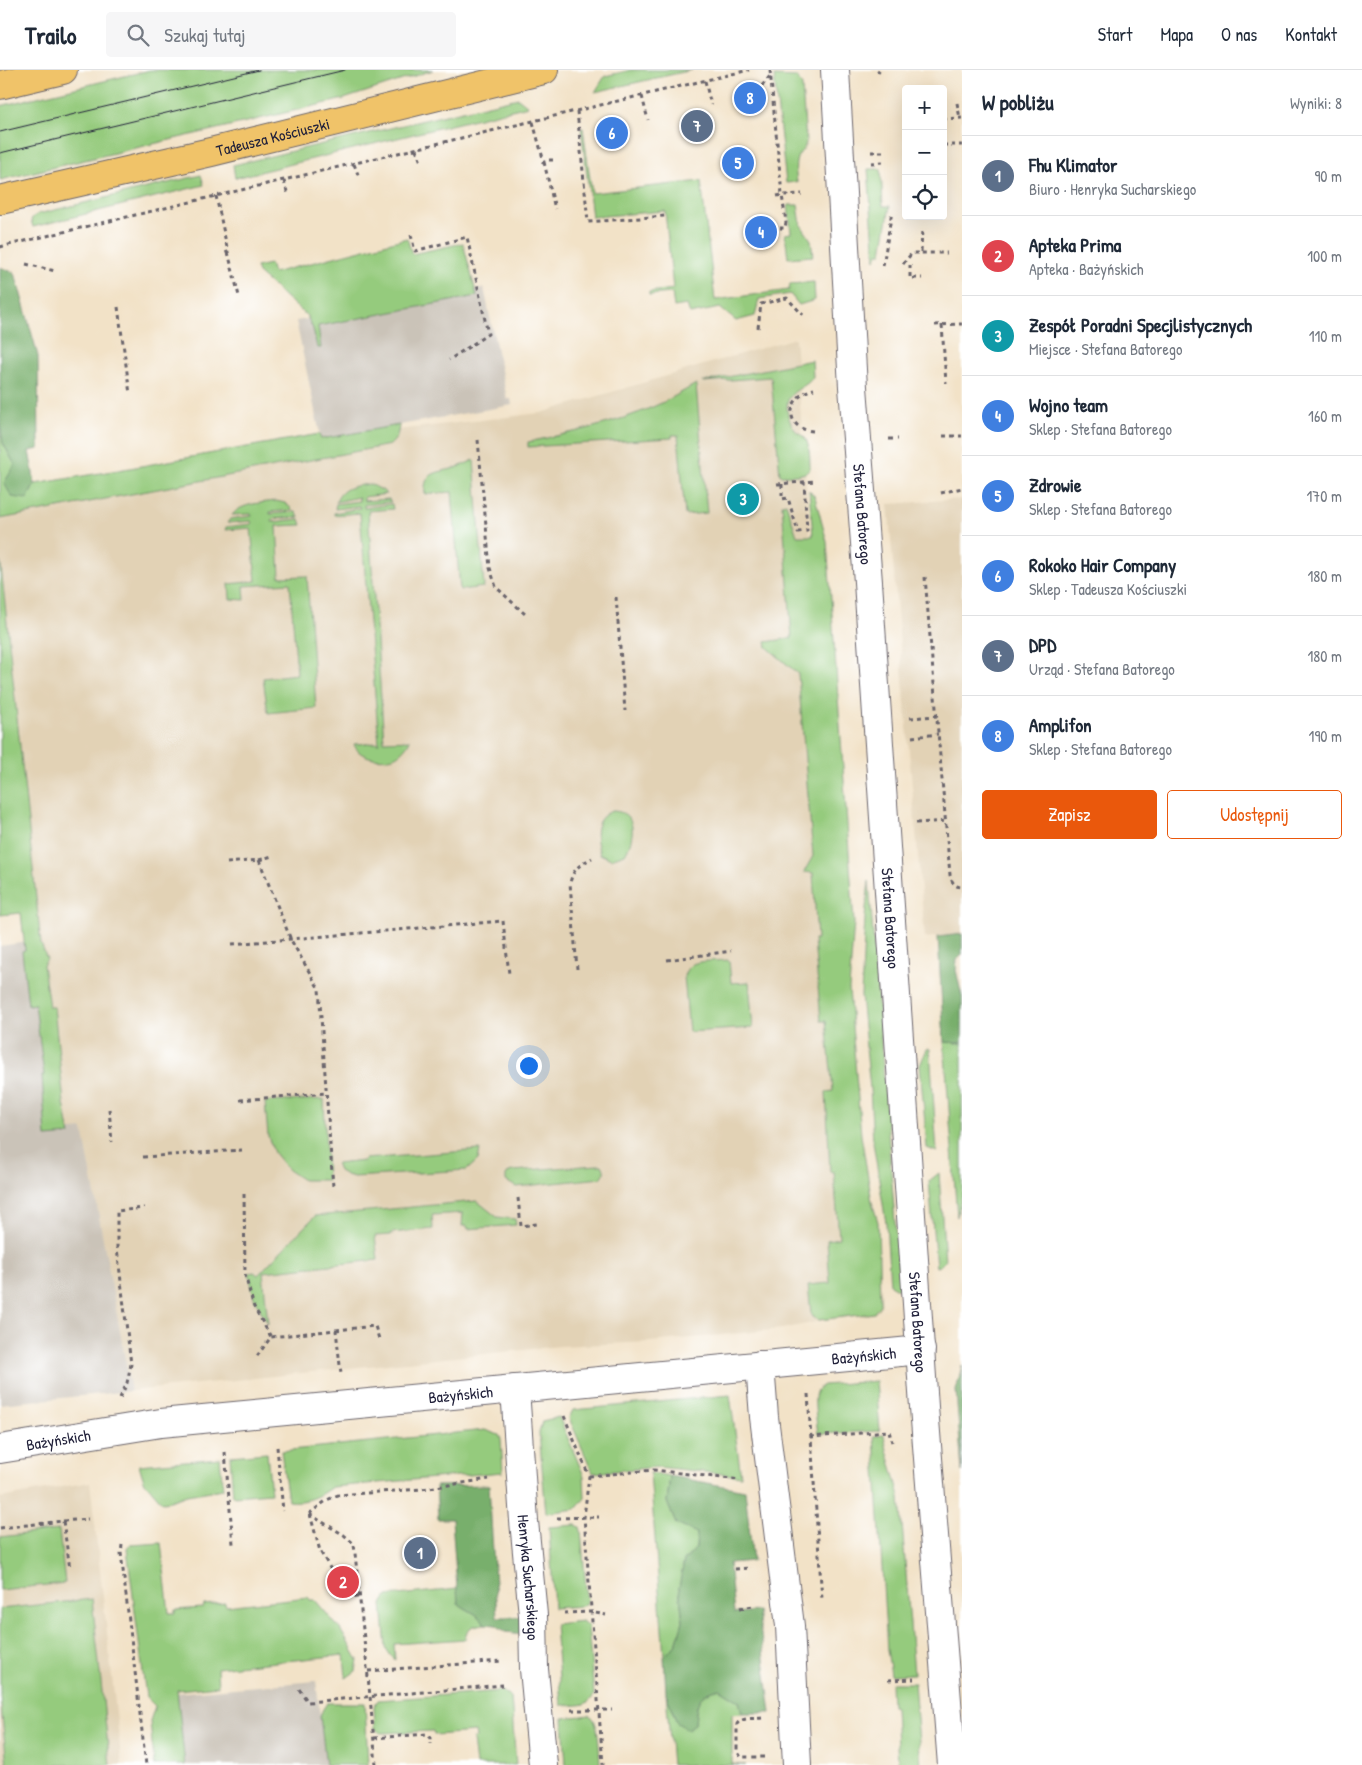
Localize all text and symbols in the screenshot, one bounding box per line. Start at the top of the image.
search box [106,12,456,57]
text: Trailo [25,19,76,51]
icon: search [124,21,152,49]
text: Szukaj tutaj [164,22,246,48]
text: Start [1098,22,1132,47]
text: Mapa [1160,22,1193,47]
text: O nas [1221,22,1257,47]
text: Kontakt [1285,22,1337,47]
pin: 8 [734,79,766,117]
map controls [902,85,947,220]
button: + [902,85,947,130]
text: W pobliżu [982,88,1054,117]
text: Wyniki: 8 [1290,92,1342,114]
pin: 7 [681,107,713,145]
street label: Tadeusza Kościuszki [214,112,332,161]
pin: 6 [596,114,628,152]
button: − [902,130,947,175]
pin: 5 [722,144,754,182]
text: Fhu Klimator [1029,152,1117,178]
text: 1 [995,165,1001,187]
text: 90 m [1314,165,1342,187]
button: locate [902,175,947,220]
text: Biuro · Henryka Sucharskiego [1029,178,1196,200]
pin: 4 [745,213,777,251]
text: Apteka Prima [1029,232,1121,258]
text: 2 [994,245,1002,267]
text: 100 m [1307,245,1342,267]
text: Apteka · Bażyńskich [1029,258,1144,280]
text: Zespół Poradni Specjlistycznych [1029,312,1252,338]
text: 3 [994,325,1002,347]
text: 110 m [1309,325,1342,347]
text: Miejsce · Stefana Batorego [1029,338,1182,360]
text: Wojno team [1029,392,1108,418]
text: 4 [995,405,1001,427]
text: 160 m [1308,405,1342,427]
text: Sklep · Stefana Batorego [1029,418,1172,440]
street label: Stefana Batorego [848,463,878,566]
text: Zdrowie [1029,472,1082,498]
pin: 3 [727,480,759,518]
text: 5 [995,485,1001,507]
text: 170 m [1307,485,1342,507]
text: Sklep · Stefana Batorego [1029,498,1172,520]
text: Rokoko Hair Company [1029,552,1176,578]
text: 6 [995,565,1001,587]
text: 180 m [1308,565,1342,587]
text: Sklep · Tadeusza Kościuszki [1029,578,1187,600]
text: DPD [1029,632,1056,658]
text: 7 [994,645,1002,667]
text: 180 m [1308,645,1342,667]
text: Urząd · Stefana Batorego [1029,658,1175,680]
text: Amplifon [1029,712,1092,738]
text: 8 [995,725,1001,747]
text: 190 m [1309,725,1342,747]
text: Sklep · Stefana Batorego [1029,738,1172,760]
button: Zapisz [982,790,1157,839]
button: Udostępnij [1167,790,1342,839]
street label: Stefana Batorego [876,867,905,970]
your location [516,1053,542,1079]
street label: Stefana Batorego [904,1271,933,1374]
street label: Bażyńskich [830,1341,897,1370]
street label: Bażyńskich [427,1380,494,1408]
street label: Bażyńskich [25,1424,92,1456]
street label: Henryka Sucharskiego [513,1514,544,1641]
pin: 1 [404,1534,436,1572]
pin: 2 [327,1563,359,1601]

